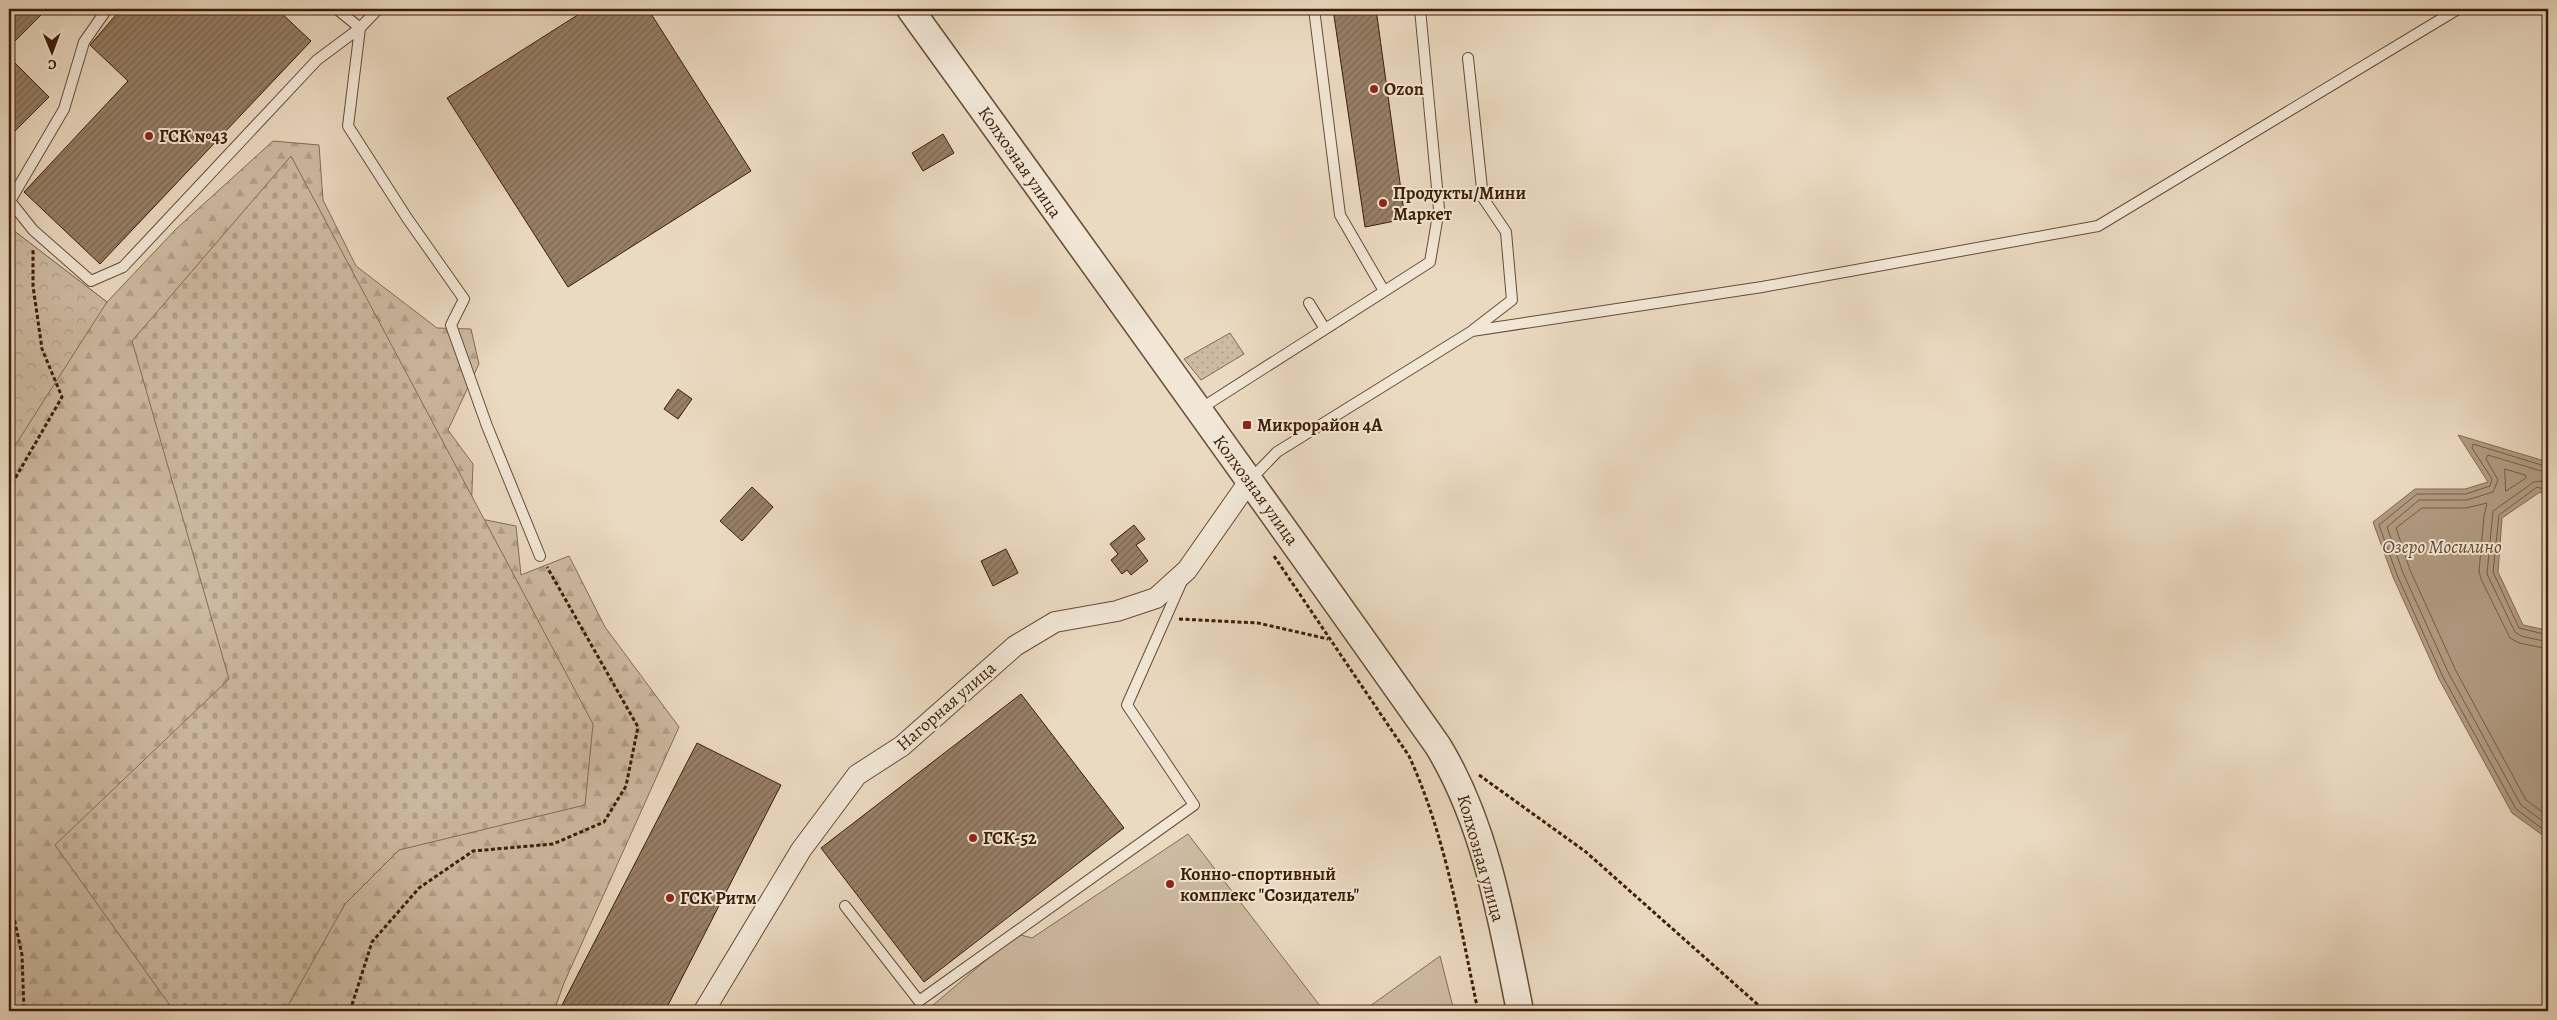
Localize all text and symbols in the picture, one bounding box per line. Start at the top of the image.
north arrow [28,28,78,78]
text: С [47,55,57,74]
place label: Ozon [1384,77,1424,101]
marker: Ozon [1368,83,1380,95]
street label: Колхозная улица [973,101,1068,223]
place label: ГСК №43 [159,124,228,148]
marker: ГСК №43 [143,130,155,142]
place label: Продукты/Мини Маркет [1393,181,1526,226]
marker: Продукты/Мини Маркет [1377,197,1389,209]
place label: Микрорайон 4А [1257,413,1383,437]
marker: Микрорайон 4А [1241,419,1253,431]
street label: Колхозная улица [1208,430,1305,551]
water label: Озеро Мосилино [2382,534,2502,560]
street label: Нагорная улица [891,656,1001,756]
street label: Колхозная улица [1451,792,1511,925]
place label: ГСК-52 [983,826,1037,850]
marker: ГСК-52 [967,832,979,844]
place label: Конно-спортивный комплекс "Созидатель" [1180,862,1359,907]
marker: Конно-спортивный комплекс "Созидатель" [1164,878,1176,890]
place label: ГСК Ритм [680,886,757,910]
marker: ГСК Ритм [664,892,676,904]

